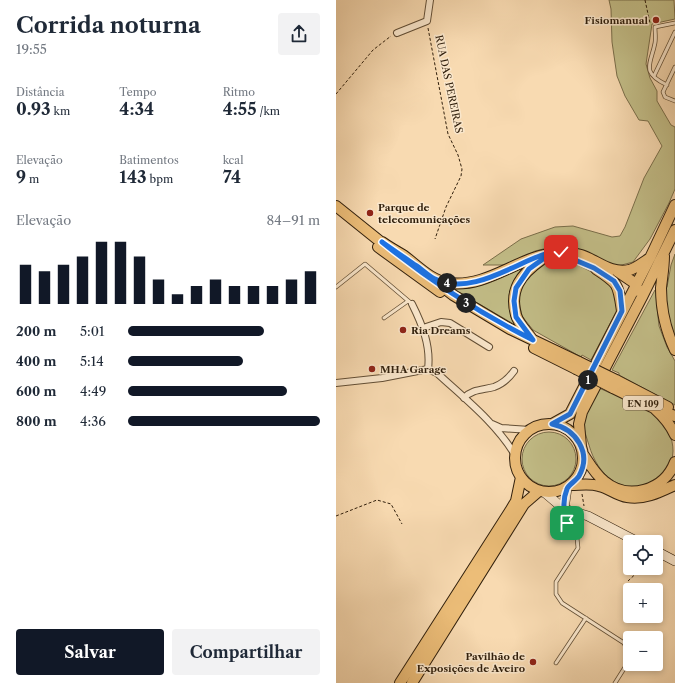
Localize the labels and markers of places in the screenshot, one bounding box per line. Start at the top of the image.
place label: Fisiomanual [585,14,648,27]
marker: Fisiomanual [651,15,661,25]
place label: Parque de telecomunicações [378,201,470,226]
marker: Parque de telecomunicações [365,208,375,218]
pin [544,235,578,269]
pin: 4 [437,273,457,293]
pin: 3 [456,293,476,313]
place label: Ria Dreams [411,324,471,337]
marker: Ria Dreams [398,325,408,335]
place label: MHA Garage [380,363,446,376]
marker: MHA Garage [367,364,377,374]
pin: 1 [578,370,598,390]
pin [550,506,584,540]
place label: Pavilhão de Exposições de Aveiro [417,650,525,675]
marker: Pavilhão de Exposições de Aveiro [528,657,538,667]

